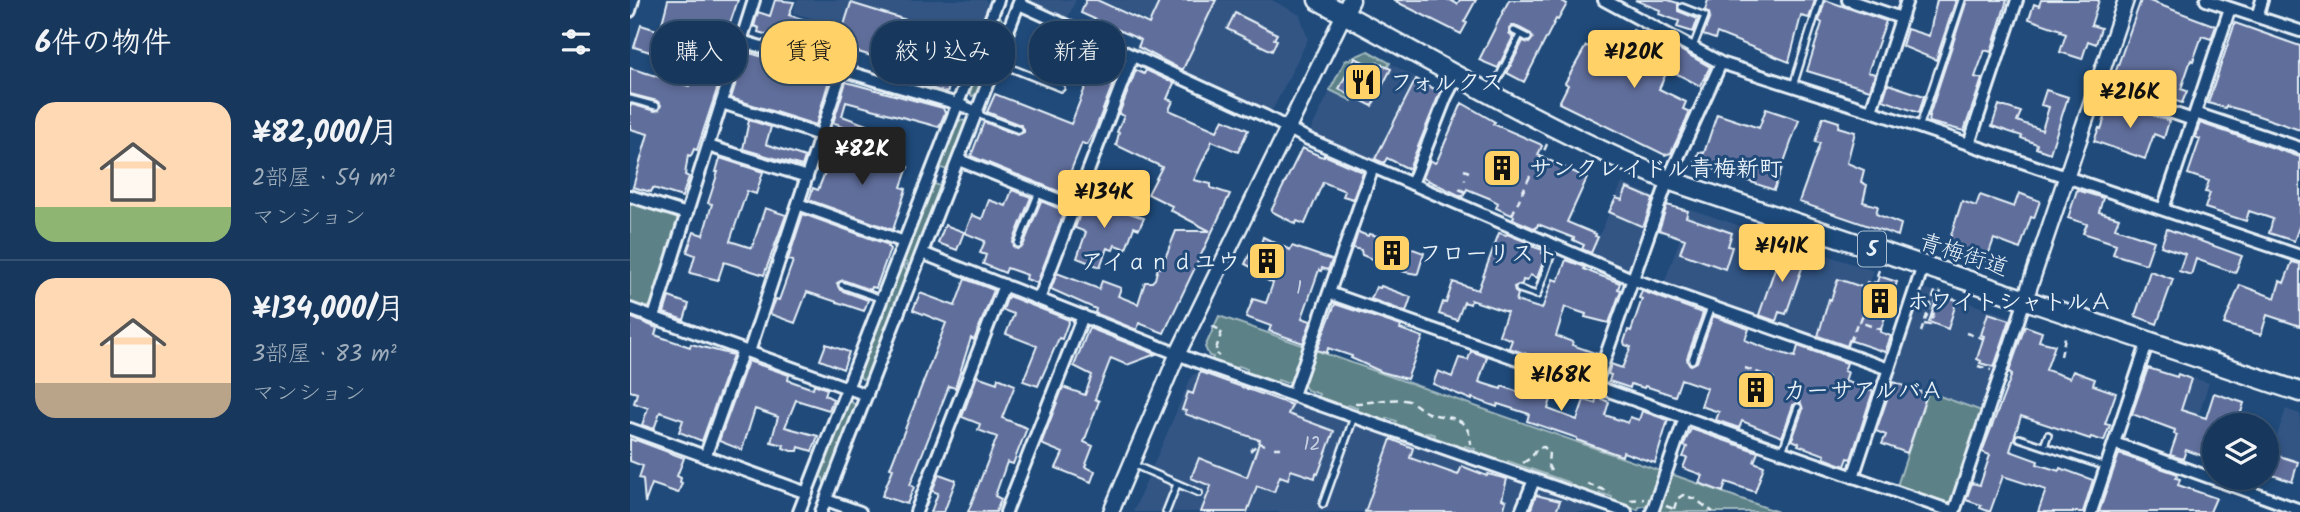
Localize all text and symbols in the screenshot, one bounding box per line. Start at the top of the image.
text: 6件の物件 [35,20,171,68]
chip: 購入 [651,21,747,84]
chip: 賃貸 [761,21,857,84]
chip: 絞り込み [871,21,1015,84]
chip: 新着 [1029,21,1125,84]
icon: filters [557,23,595,61]
pin: ¥120K [1585,31,1683,90]
text: ¥120K [1604,35,1664,71]
restaurant icon: フォルクス [1342,61,1384,103]
place label: フォルクス [1390,66,1503,102]
pin: ¥216K [2081,71,2179,130]
text: ¥216K [2100,75,2160,111]
text: ¥82,000/月 [252,110,398,158]
pin: ¥82K [821,128,903,187]
icon: home [91,130,175,214]
text: ¥82K [835,132,889,168]
building icon: サンクレイドル青梅新町 [1481,147,1523,189]
place label: サンクレイドル青梅新町 [1529,152,1782,188]
text: 2部屋 · 54 m² [252,161,395,197]
pin: ¥134K [1055,170,1153,230]
text: ¥134K [1074,175,1134,211]
text: マンション [252,200,366,236]
pin: ¥141K [1733,224,1831,284]
street label: 青梅街道 [1914,225,2013,287]
text: ¥141K [1755,229,1809,265]
building icon: フローリスト [1371,232,1413,274]
road number: 5 [1858,232,1886,266]
place label: フローリスト [1419,237,1559,273]
building icon: アイａｎｄユウ [1246,240,1288,282]
place label: アイａｎｄユウ [1080,245,1240,281]
house number: 1 [1296,274,1302,304]
building icon: ホワイトシャトルＡ [1859,280,1901,322]
place label: ホワイトシャトルＡ [1907,285,2113,321]
text: ¥134,000/月 [252,286,405,334]
icon: home [91,306,175,390]
text: 3部屋 · 83 m² [252,337,397,373]
pin: ¥168K [1512,354,1610,413]
text: ¥168K [1531,358,1591,394]
building icon: カーサアルバＡ [1735,369,1777,411]
place label: カーサアルバＡ [1783,374,1944,410]
text: マンション [252,376,366,412]
map controls [2202,413,2279,490]
button: layers [2202,413,2279,490]
house number: 12 [1303,430,1321,460]

